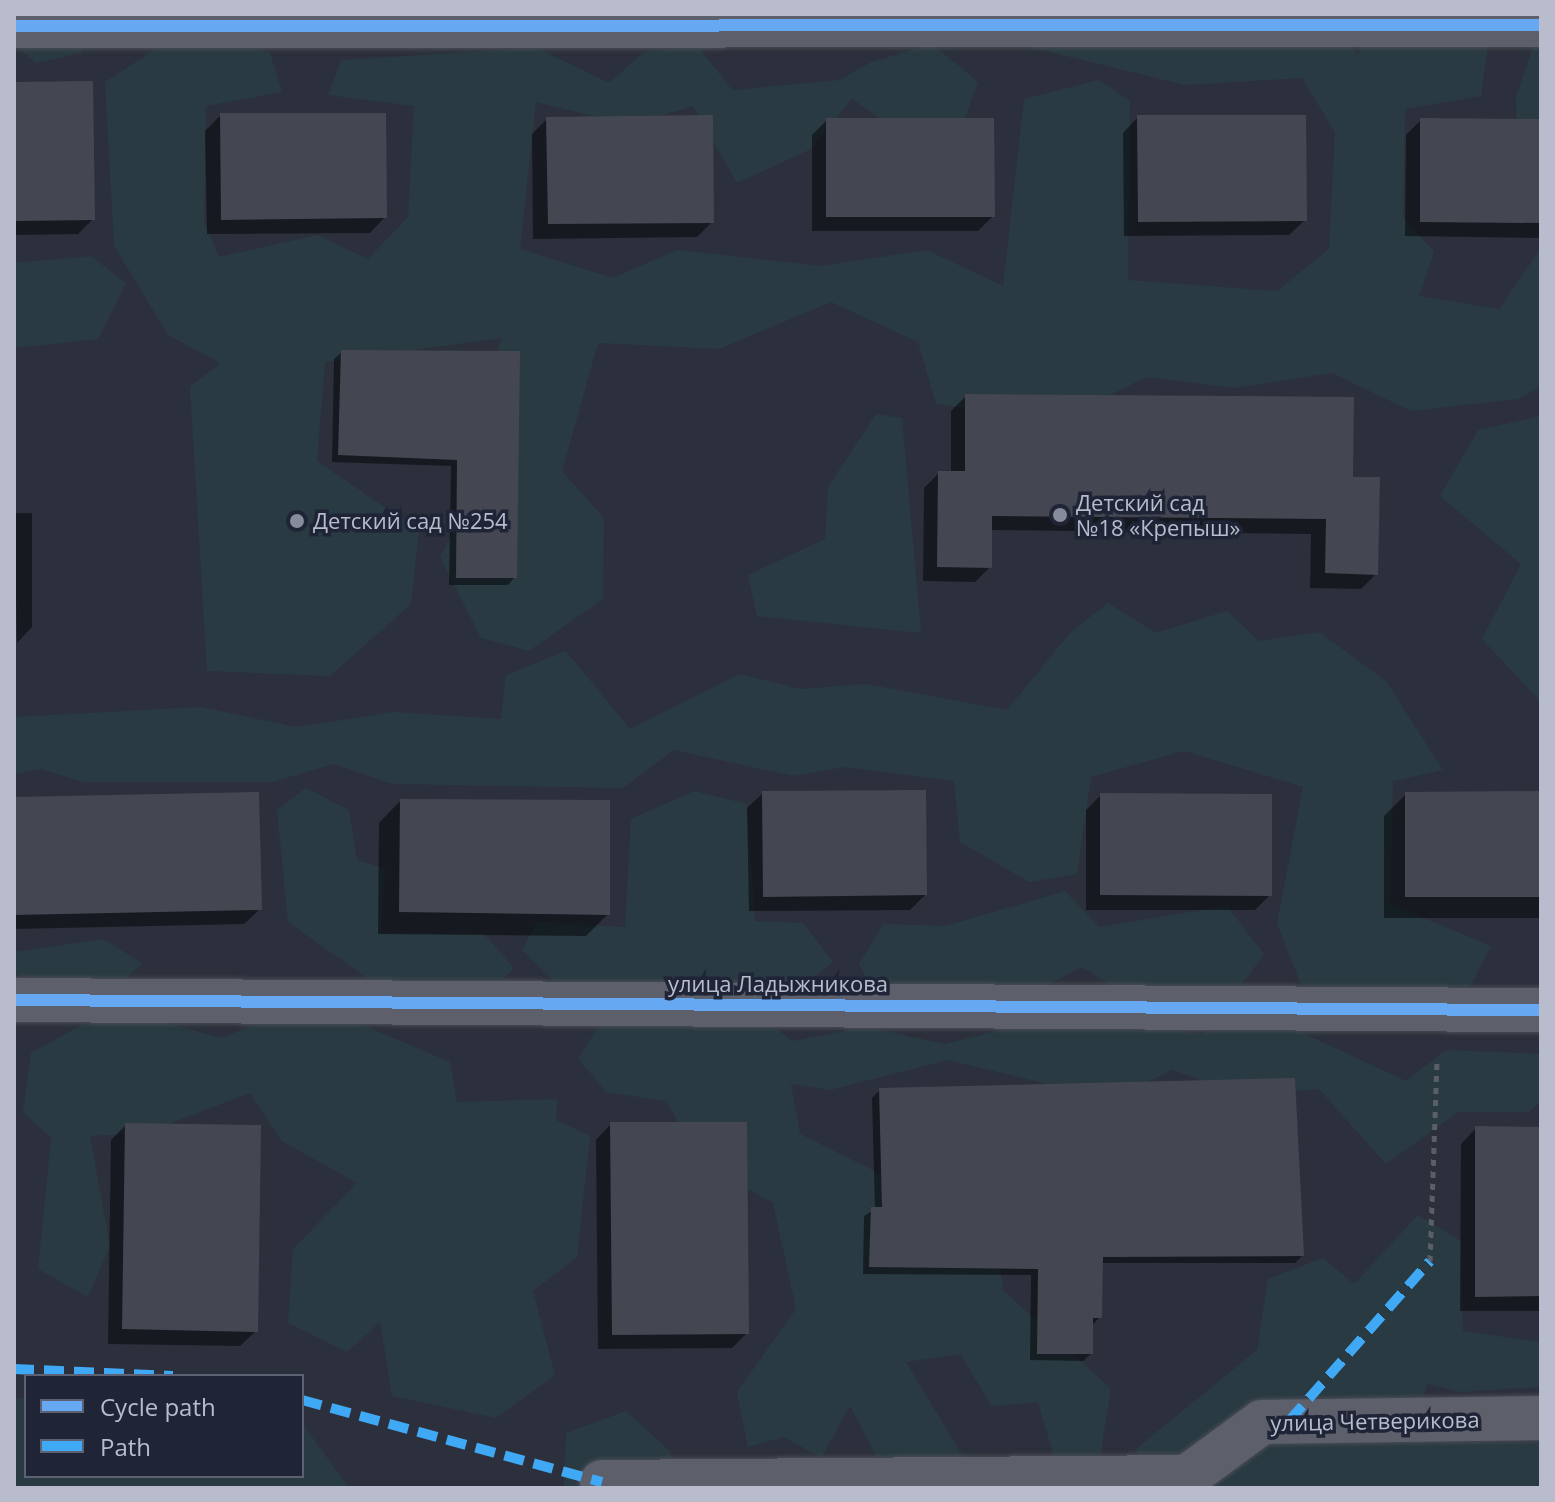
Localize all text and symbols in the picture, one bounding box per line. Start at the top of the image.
place label: Детский сад №18 «Крепыш» [1076,489,1240,540]
marker: Детский сад №18 «Крепыш» [1051,506,1069,524]
place label: Детский сад №254 [313,508,508,534]
marker: Детский сад №254 [288,512,306,530]
street label: улица Ладыжникова [668,971,888,997]
legend [24,1374,304,1478]
text: Cycle path [100,1390,216,1423]
street label: улица Четверикова [1270,1406,1480,1436]
text: Path [100,1430,151,1463]

